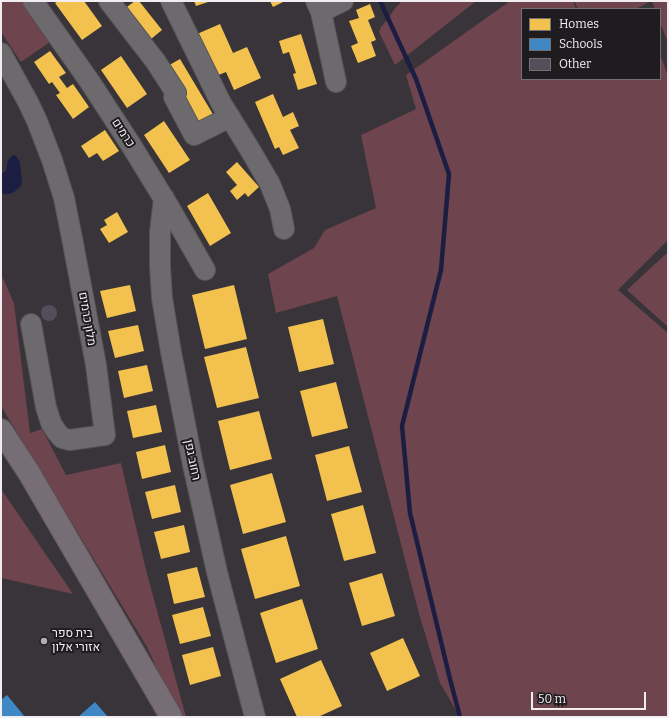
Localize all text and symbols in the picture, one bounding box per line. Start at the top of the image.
legend [521,8,661,80]
text: Homes [559,17,599,31]
text: Schools [559,37,602,51]
text: Other [559,57,591,71]
street label: כרמים [108,116,138,150]
street label: מלון כרמים [75,291,99,347]
street label: רחוב גפן [181,438,203,482]
place label: בית ספר אזורי אלון [52,627,100,655]
marker: בית ספר אזורי אלון [39,636,49,646]
scale bar [533,684,648,710]
text: 50 m [538,692,566,706]

